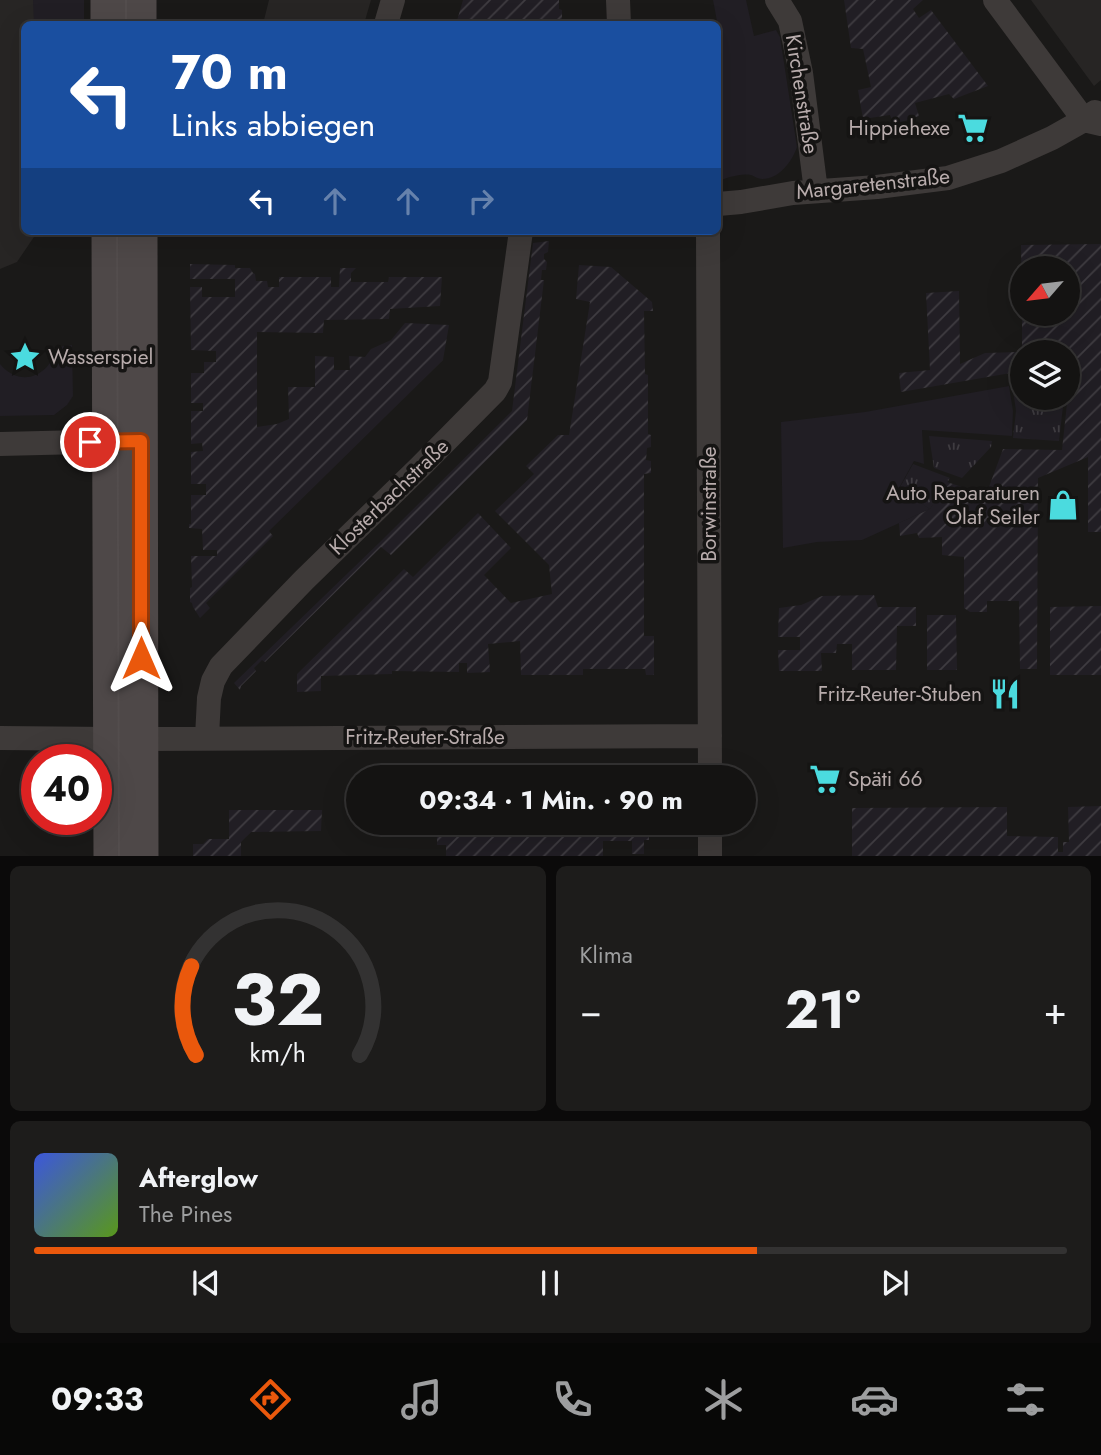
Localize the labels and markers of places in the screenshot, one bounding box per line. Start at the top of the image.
supermarket icon: Hippiehexe [956,111,990,145]
place label: Hippiehexe [848,113,950,143]
place icon: Wasserspiel [8,340,42,374]
place label: Wasserspiel [48,342,153,372]
pin [60,412,120,472]
place label: Auto Reparaturen Olaf Seiler [886,478,1041,532]
shop icon: Auto Reparaturen Olaf Seiler [1046,488,1080,522]
restaurant icon: Fritz-Reuter-Stuben [988,677,1022,711]
place label: Fritz-Reuter-Stuben [818,679,982,709]
supermarket icon: Späti 66 [808,762,842,796]
place label: Späti 66 [848,764,923,794]

